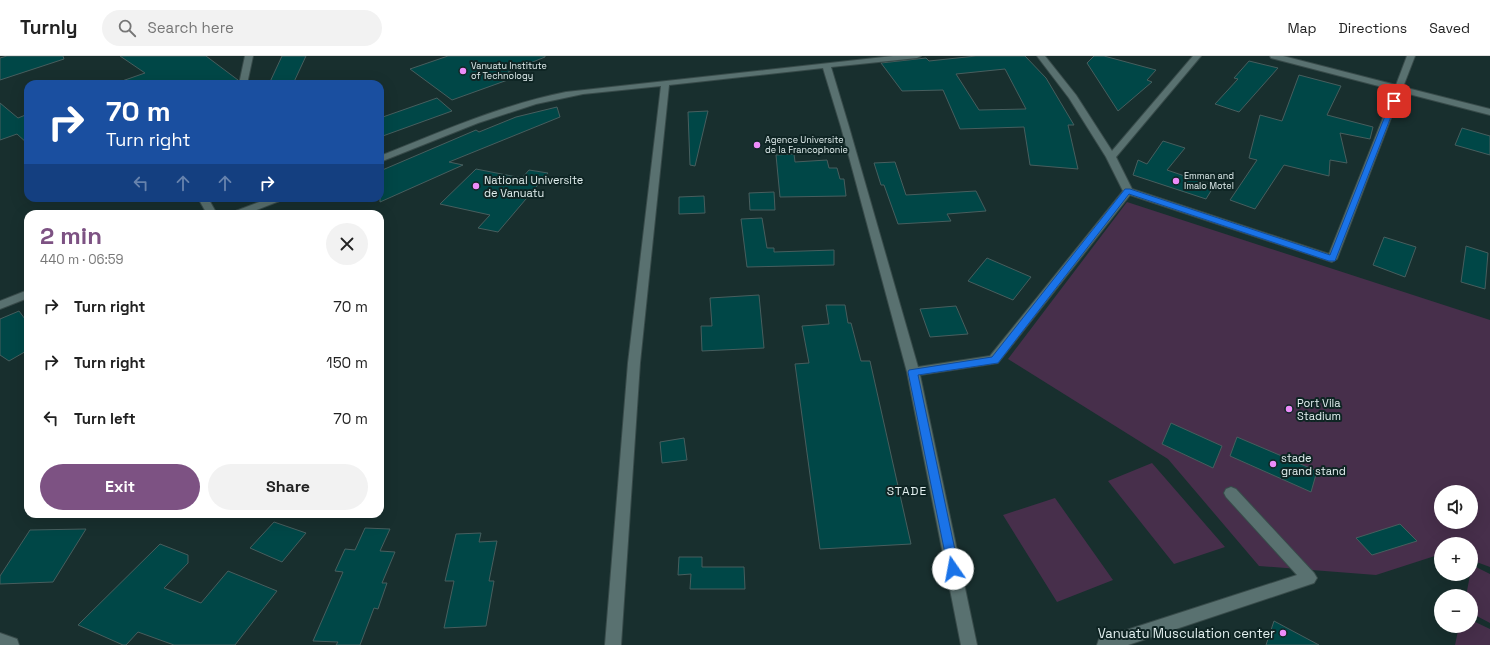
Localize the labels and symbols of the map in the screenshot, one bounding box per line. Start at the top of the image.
place label: Vanuatu Institute of Technology [471,60,547,82]
marker: Vanuatu Institute of Technology [458,66,468,76]
pin [1377,84,1411,118]
place label: Agence Universite de la Francophonie [765,134,848,156]
marker: Agence Universite de la Francophonie [752,140,762,150]
place label: Emman and Imalo Motel [1184,170,1234,192]
place label: National Universite de Vanuatu [484,173,583,200]
marker: Emman and Imalo Motel [1171,176,1181,186]
marker: National Universite de Vanuatu [471,181,481,191]
place label: Port Vila Stadium [1297,396,1341,423]
marker: Port Vila Stadium [1284,404,1294,414]
place label: stade grand stand [1281,451,1346,478]
marker: stade grand stand [1268,459,1278,469]
district label: STADE [887,483,927,499]
position arrow [932,548,974,590]
place label: Vanuatu Musculation center [1098,625,1275,642]
marker: Vanuatu Musculation center [1278,628,1288,638]

